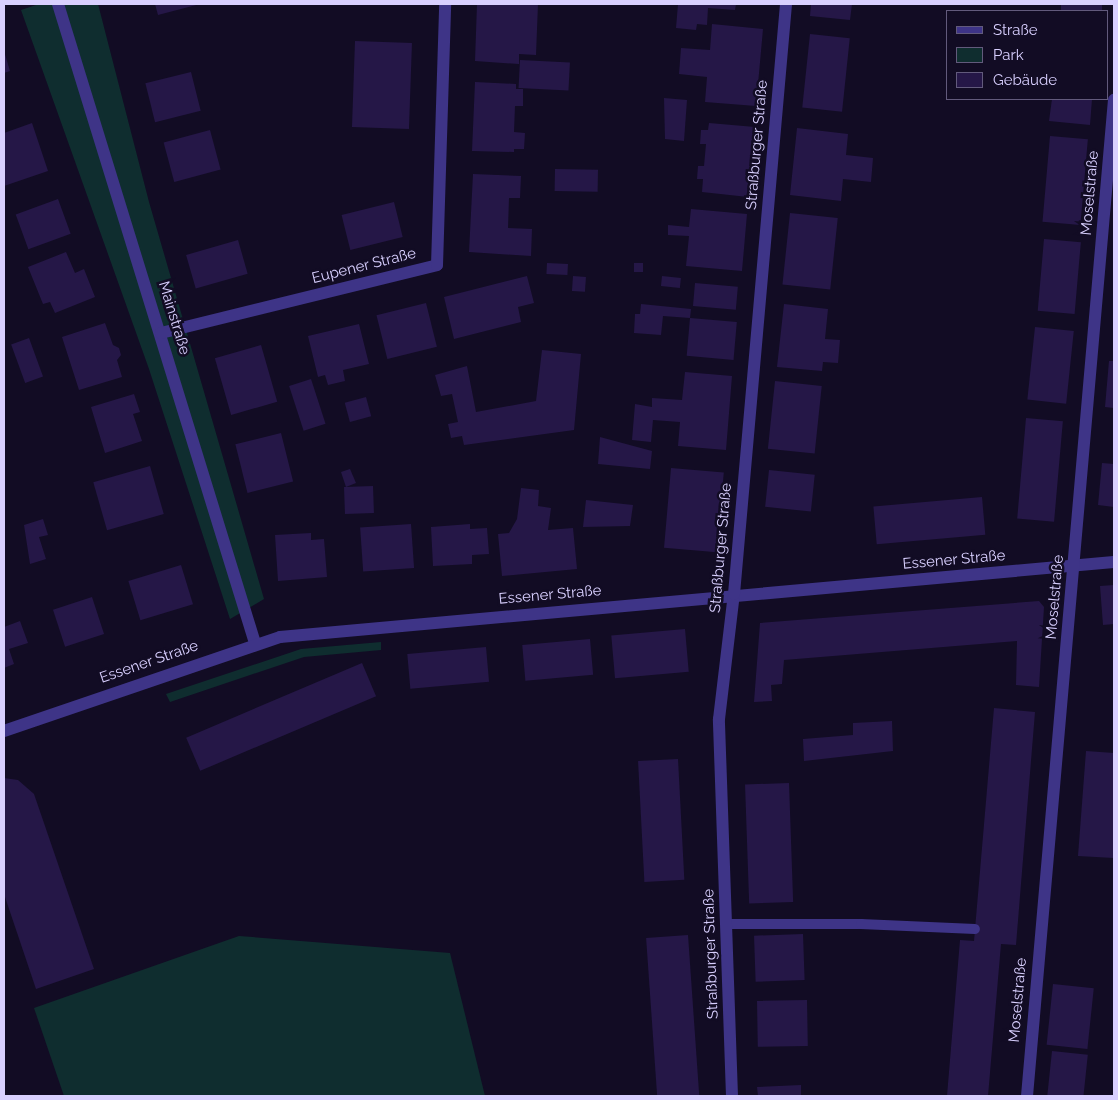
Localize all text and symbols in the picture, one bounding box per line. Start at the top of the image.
legend [946,10,1108,100]
text: Straße [993,21,1037,39]
text: Park [993,46,1024,64]
text: Gebäude [993,71,1057,89]
street label: Straßburger Straße [742,79,772,211]
street label: Moselstraße [1077,150,1103,236]
street label: Eupener Straße [310,244,418,288]
street label: Mainstraße [154,279,194,357]
street label: Straßburger Straße [706,482,736,614]
street label: Essener Straße [902,547,1006,573]
street label: Moselstraße [1042,554,1068,640]
street label: Essener Straße [498,582,602,608]
street label: Essener Straße [97,637,201,687]
street label: Straßburger Straße [700,888,722,1020]
street label: Moselstraße [1005,957,1031,1043]

